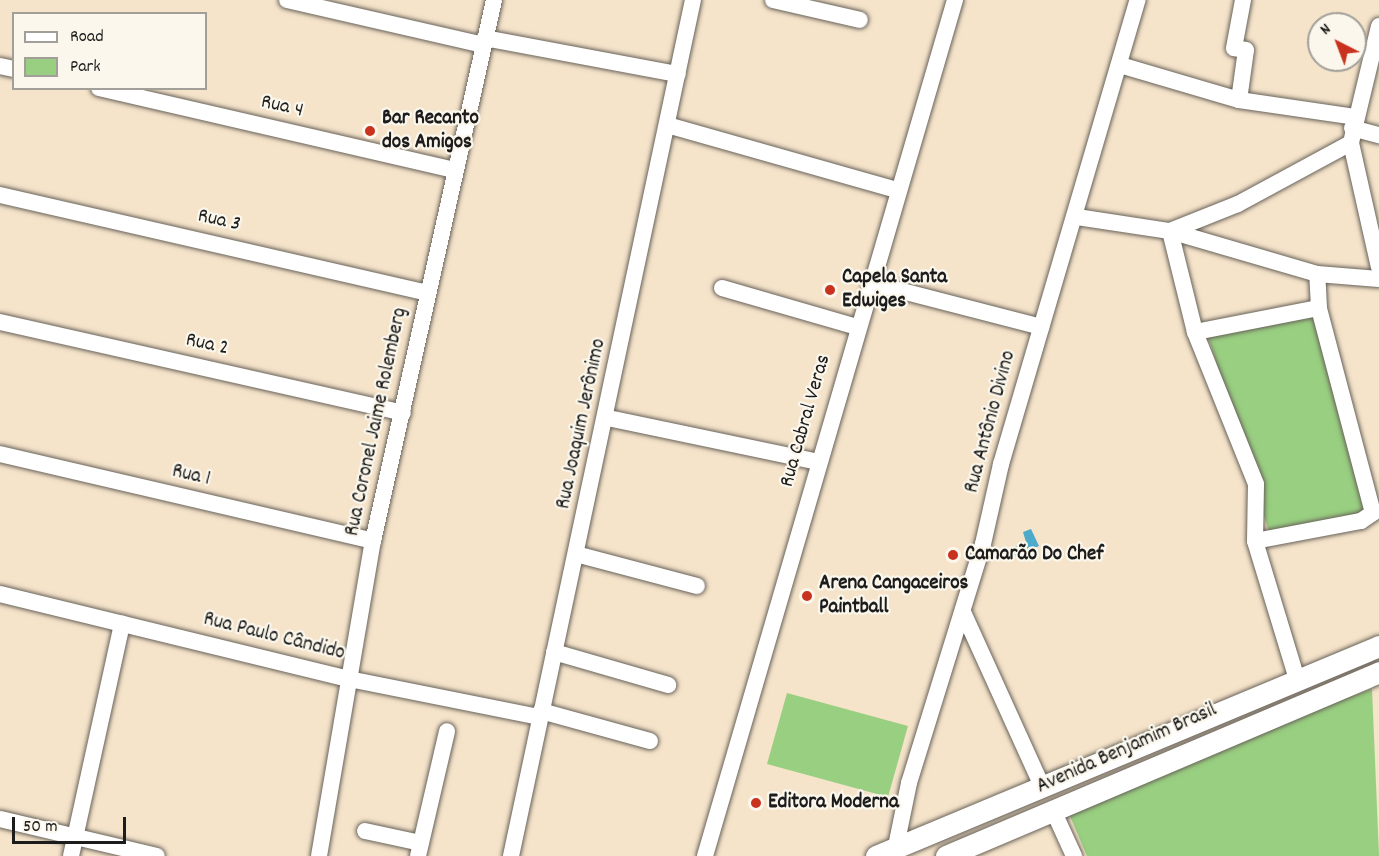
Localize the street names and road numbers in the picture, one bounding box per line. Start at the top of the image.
street label: Rua 4 [258,90,306,124]
street label: Rua 3 [195,204,243,238]
street label: Rua Coronel Jaime Rolemberg [340,305,414,539]
street label: Rua 2 [183,328,231,362]
street label: Rua Joaquim Jerônimo [552,336,612,512]
street label: Rua Antônio Divino [960,348,1022,496]
street label: Rua Cabral Veras [775,352,837,490]
street label: Rua 1 [169,459,213,493]
street label: Rua Paulo Cândido [201,607,347,667]
street label: Avenida Benjamim Brasil [1033,698,1221,800]

